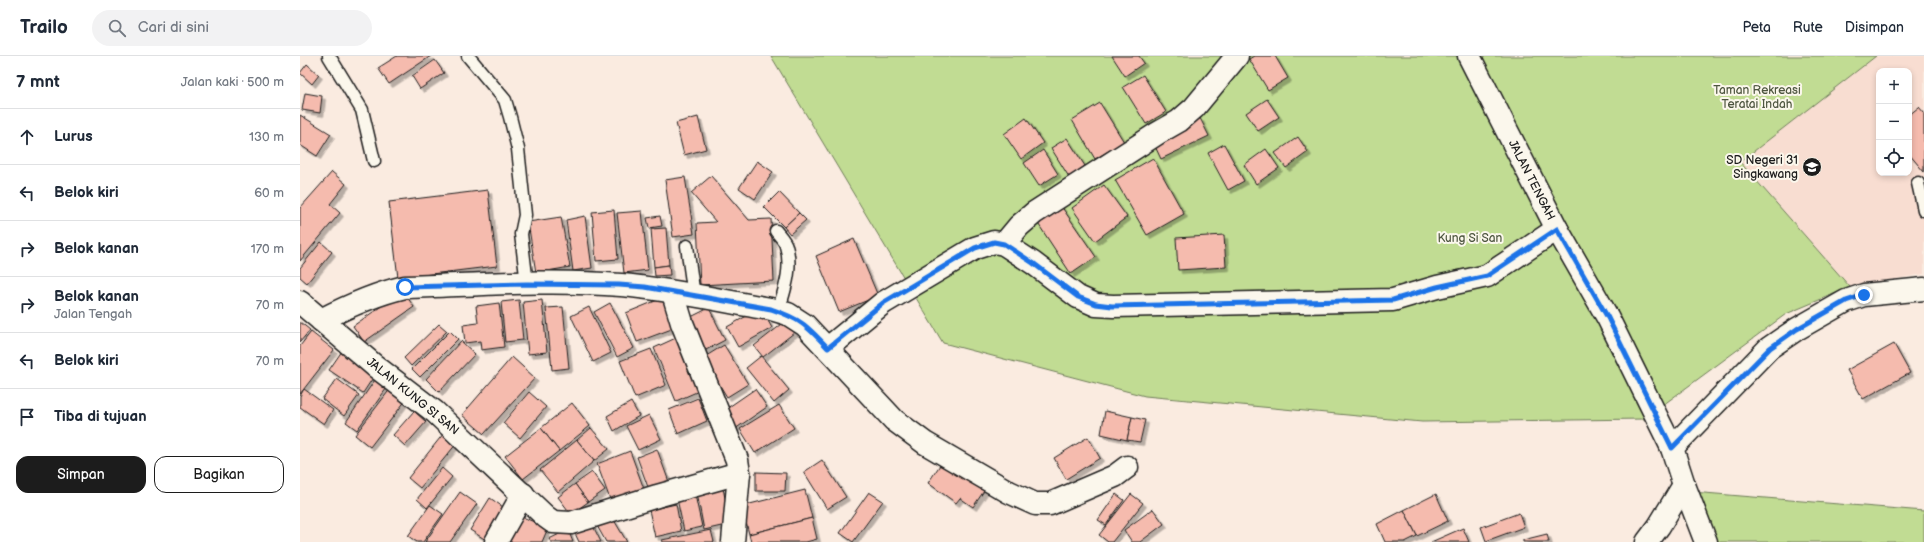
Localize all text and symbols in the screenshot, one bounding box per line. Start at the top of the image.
search box [92,10,372,46]
text: Trailo [20,16,68,39]
icon: search [106,17,128,39]
text: Cari di sini [138,18,209,37]
text: Peta [1742,19,1771,36]
text: Rute [1793,19,1823,36]
text: Disimpan [1845,19,1904,36]
map controls [1876,68,1912,176]
button: + [1876,68,1912,104]
text: 7 mnt [16,72,60,92]
text: Jalan kaki · 500 m [181,74,284,90]
park label: Taman Rekreasi Teratai Indah [1713,83,1801,112]
button: − [1876,104,1912,140]
icon: ahead [16,126,38,148]
text: Lurus [54,127,93,146]
text: 130 m [249,129,284,145]
street label: JALAN TENGAH [1505,137,1558,223]
button: locate [1876,140,1912,176]
place label: SD Negeri 31 Singkawang [1726,153,1798,182]
school or university icon: SD Negeri 31 Singkawang [1801,156,1823,178]
icon: left [16,182,38,204]
text: Belok kiri [54,183,119,202]
text: 60 m [254,185,284,201]
park label: Kung Si San [1438,231,1503,246]
icon: right [16,238,38,260]
text: Belok kanan [54,239,139,258]
text: 170 m [251,241,284,257]
route start [396,278,414,296]
route end [1855,286,1873,304]
text: Belok kanan [54,287,139,306]
icon: right [16,294,38,316]
text: 70 m [256,297,284,313]
text: Jalan Tengah [54,306,132,322]
icon: left [16,350,38,372]
text: Belok kiri [54,351,119,370]
text: 70 m [256,353,284,369]
street label: JALAN KUNG SI SAN [363,354,462,438]
icon: arrive [16,406,38,428]
text: Tiba di tujuan [54,407,147,426]
button: Simpan [16,456,146,493]
button: Bagikan [154,456,284,493]

